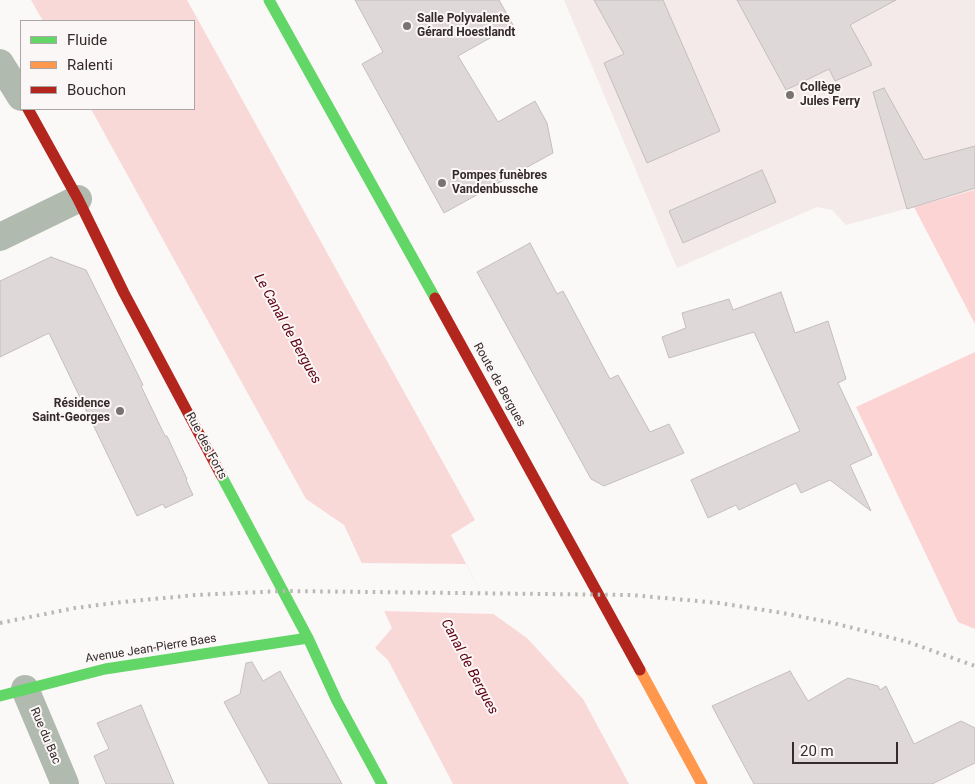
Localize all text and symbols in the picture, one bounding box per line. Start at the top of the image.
place label: Salle Polyvalente Gérard Hoestlandt [417,12,515,40]
legend [20,20,195,110]
marker: Salle Polyvalente Gérard Hoestlandt [401,20,413,32]
text: Fluide [67,31,107,49]
text: Ralenti [67,56,113,74]
text: Bouchon [67,81,126,99]
place label: Collège Jules Ferry [800,81,860,109]
marker: Collège Jules Ferry [784,89,796,101]
place label: Pompes funèbres Vandenbussche [452,169,547,197]
marker: Pompes funèbres Vandenbussche [436,177,448,189]
water label: Le Canal de Bergues [250,271,324,387]
street label: Route de Bergues [470,340,528,430]
place label: Résidence Saint-Georges [32,397,110,425]
marker: Résidence Saint-Georges [114,405,126,417]
street label: Rue des Forts [182,410,230,482]
water label: Canal de Bergues [437,616,501,718]
street label: Avenue Jean-Pierre Baes [84,632,218,666]
street label: Rue du Bac [27,706,63,766]
scale bar [795,732,901,764]
text: 20 m [800,742,834,760]

